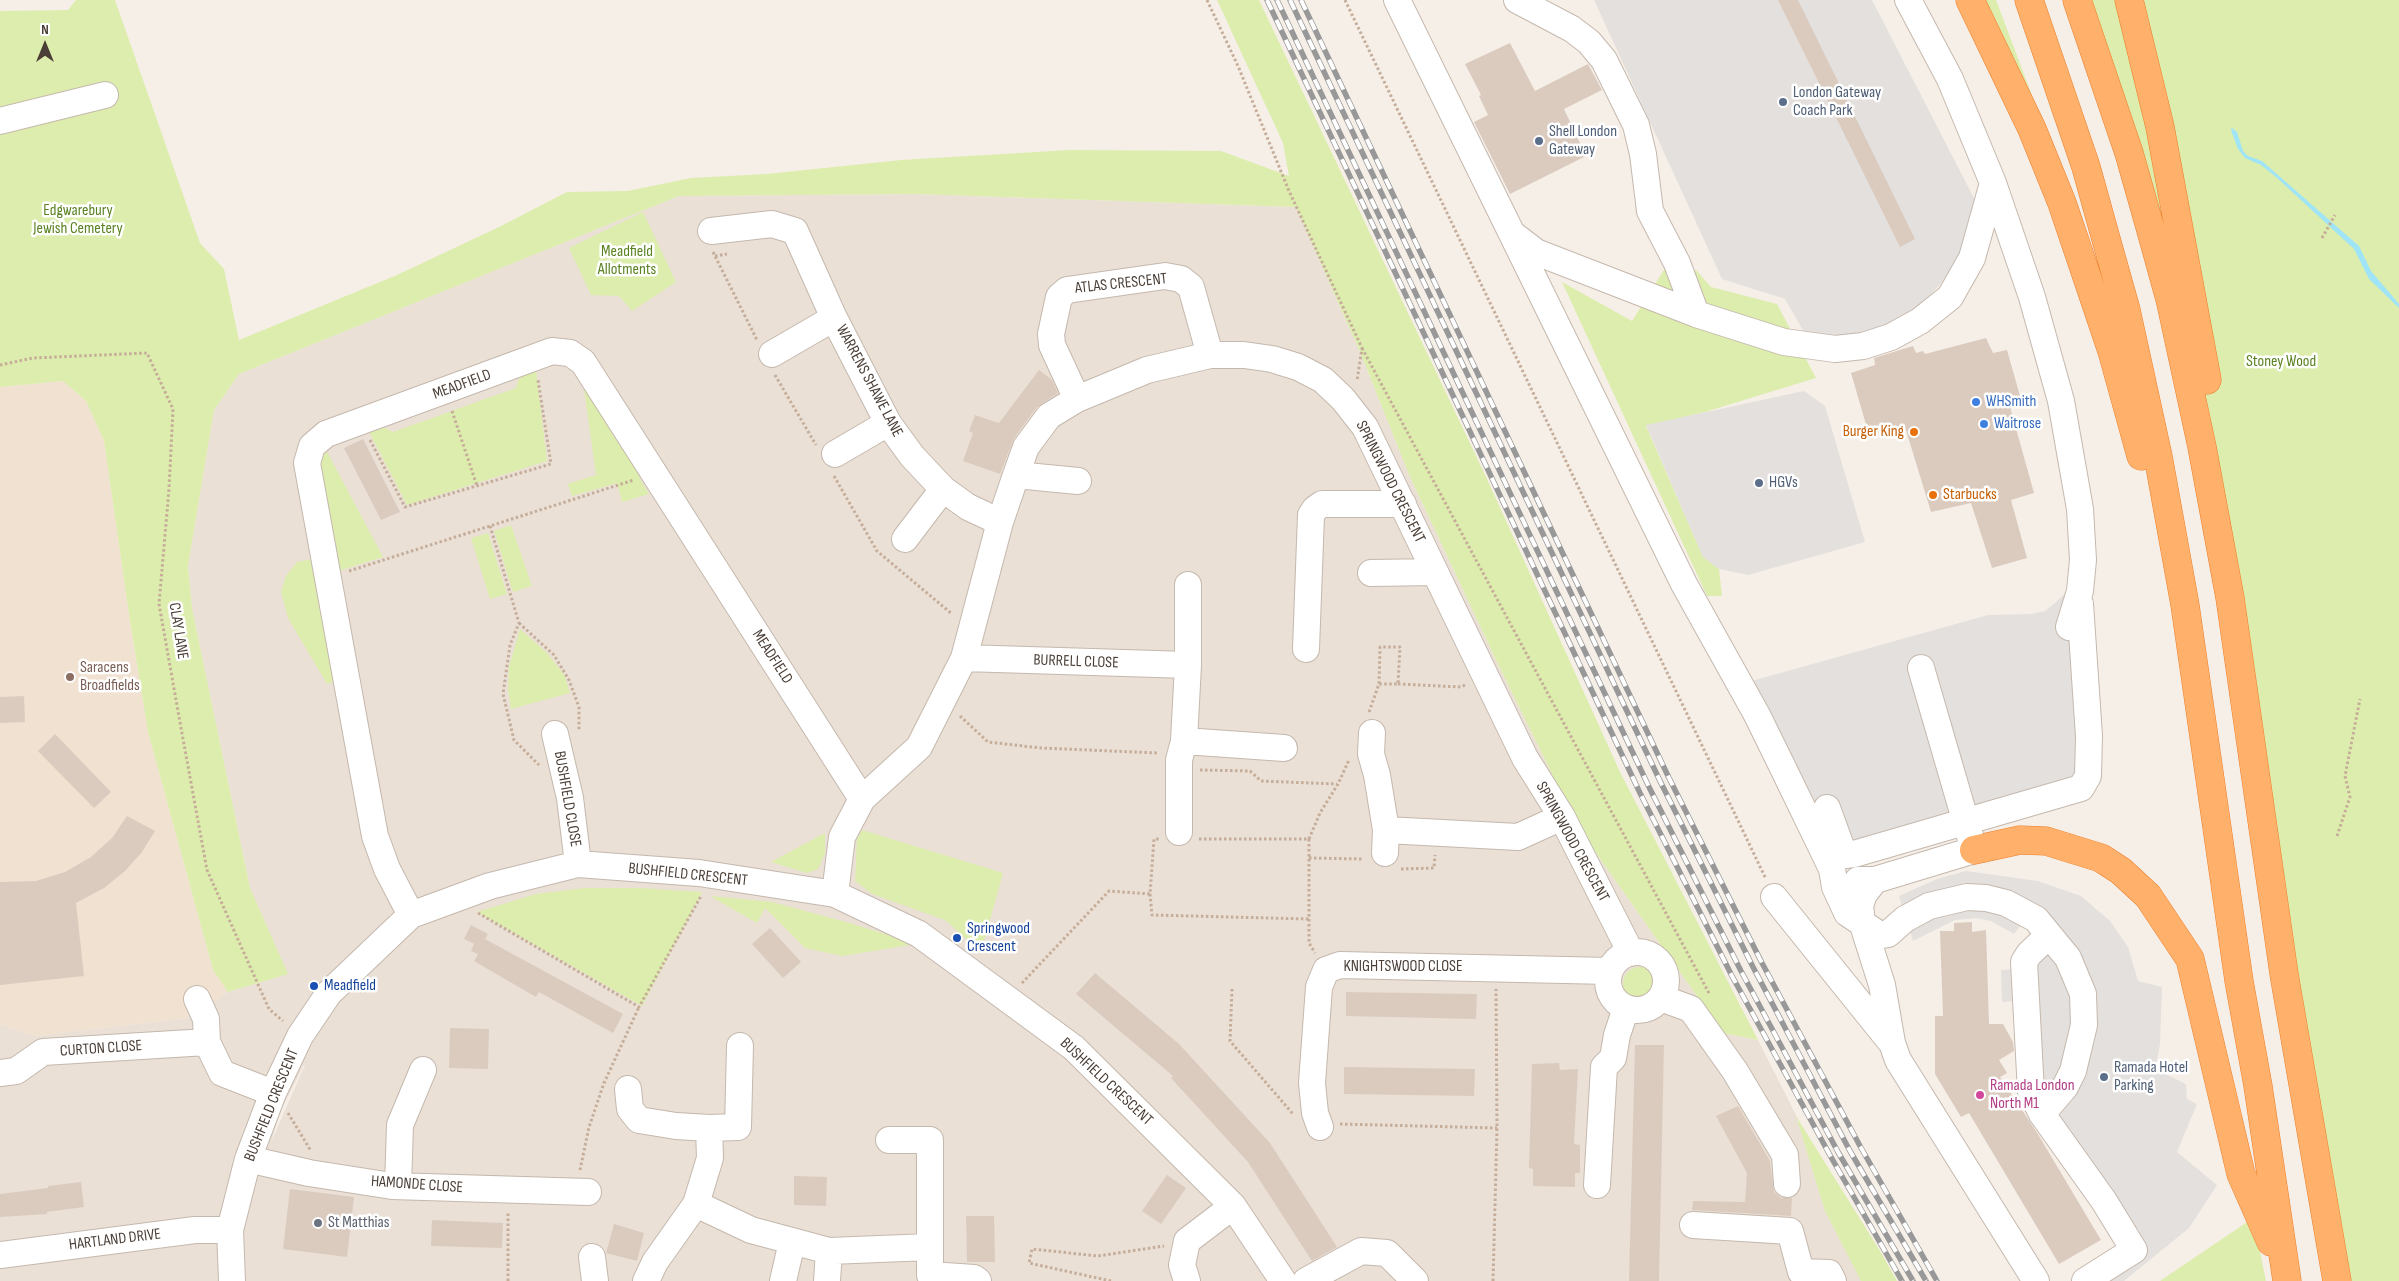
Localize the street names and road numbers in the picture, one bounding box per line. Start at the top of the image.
street label: ATLAS CRESCENT [1074,270,1168,298]
street label: WARRENS SHAWE LANE [831,322,907,440]
street label: MEADFIELD [430,366,494,404]
street label: SPRINGWOOD CRESCENT [1351,418,1429,546]
street label: CLAY LANE [164,601,192,661]
street label: MEADFIELD [747,626,797,688]
street label: BURRELL CLOSE [1033,651,1119,673]
street label: BUSHFIELD CLOSE [549,750,585,848]
street label: SPRINGWOOD CRESCENT [1531,779,1613,905]
street label: BUSHFIELD CRESCENT [627,859,749,891]
street label: KNIGHTSWOOD CLOSE [1343,957,1463,977]
street label: BUSHFIELD CRESCENT [1056,1034,1156,1130]
street label: CURTON CLOSE [59,1037,143,1061]
street label: BUSHFIELD CRESCENT [241,1046,303,1164]
street label: HAMONDE CLOSE [370,1172,464,1198]
street label: HARTLAND DRIVE [68,1225,162,1255]

